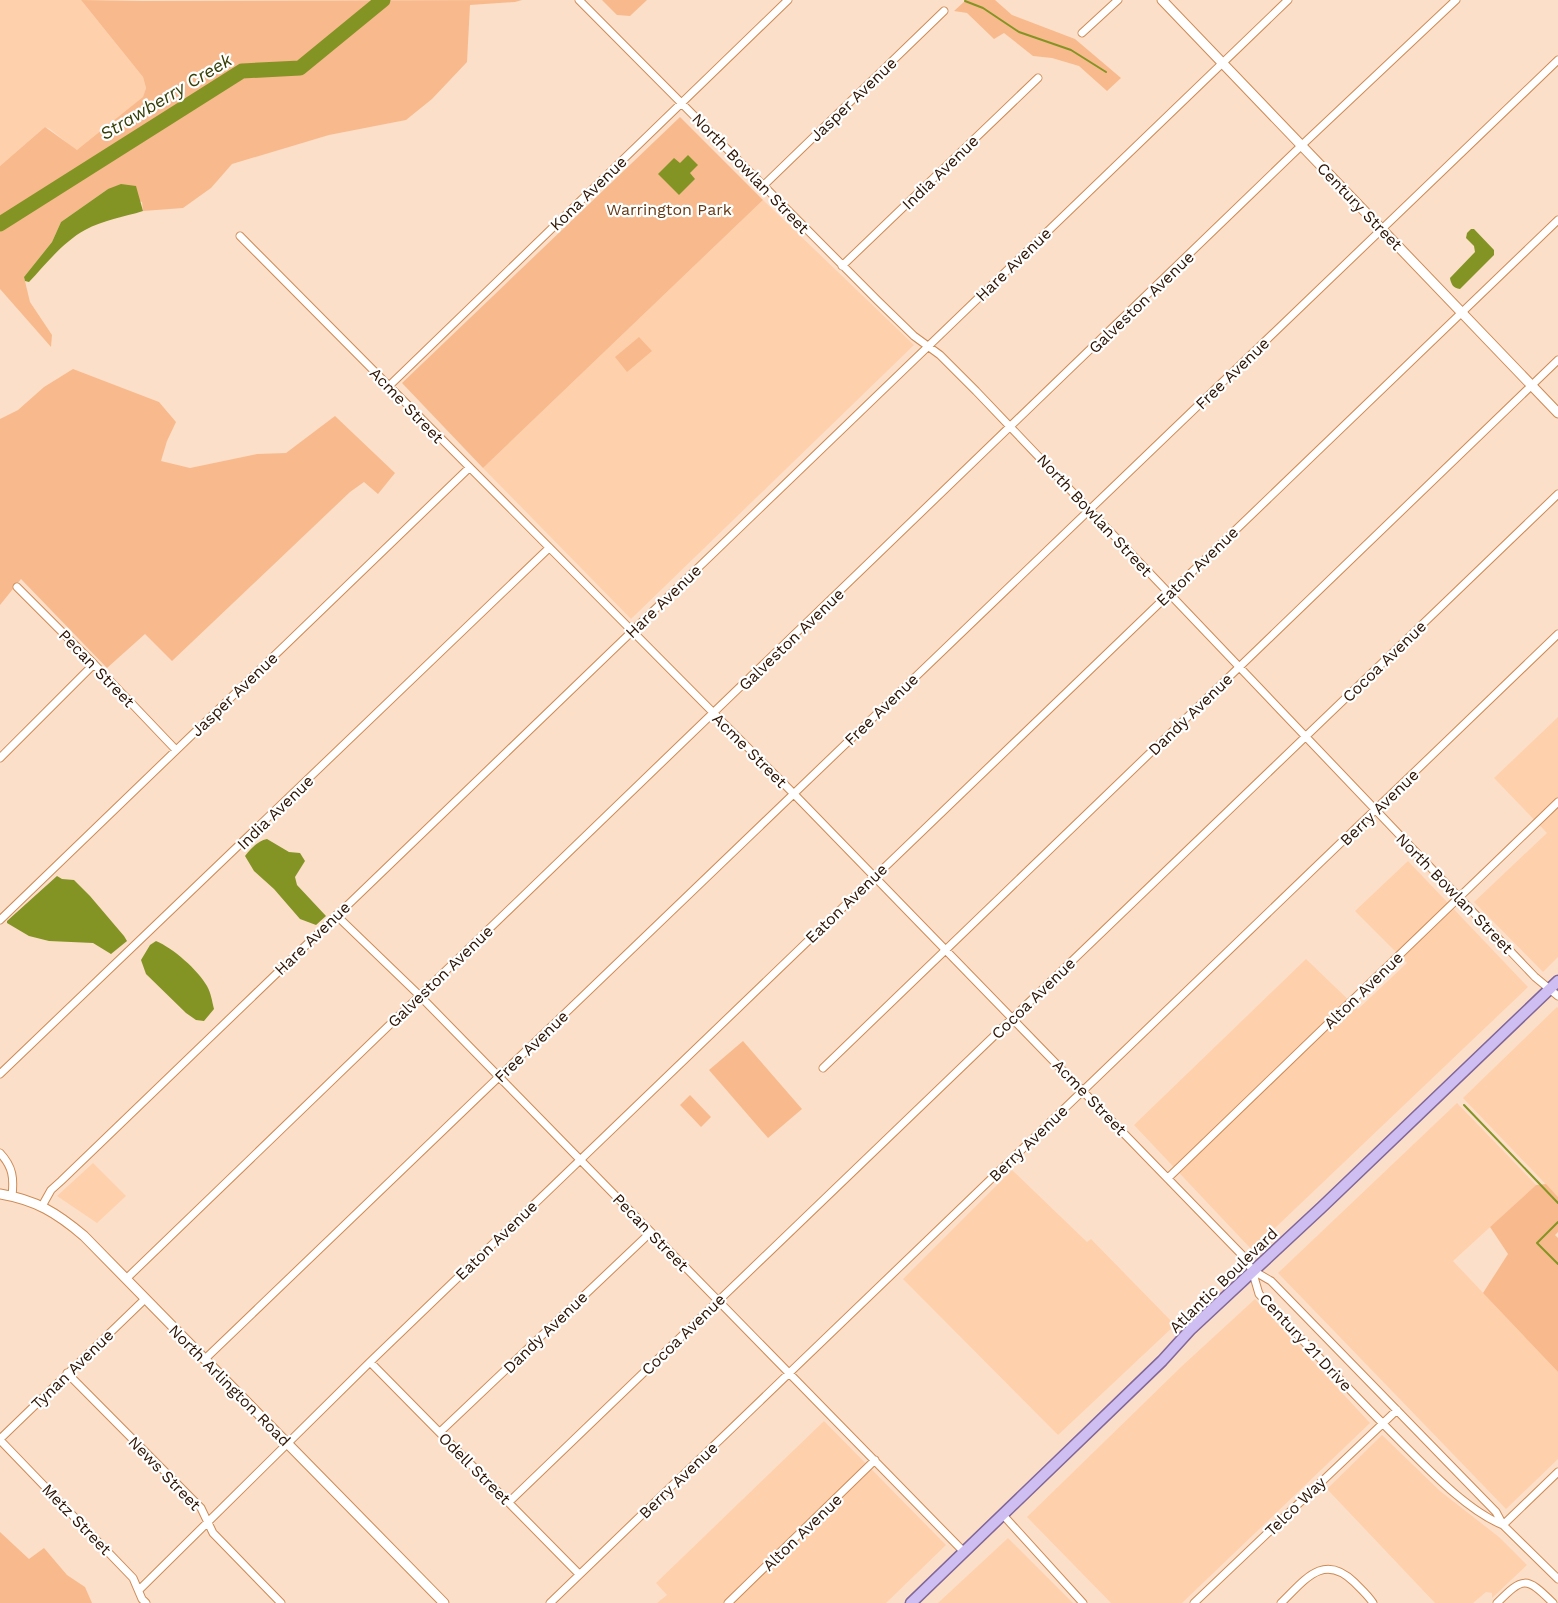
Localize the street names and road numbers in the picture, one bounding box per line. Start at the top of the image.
street label: Jasper Avenue [806,53,901,145]
street label: North Bowlan Street [688,109,813,238]
street label: India Avenue [898,131,983,214]
street label: Kona Avenue [546,152,631,235]
street label: Century Street [1313,159,1406,254]
street label: Hare Avenue [972,224,1055,305]
street label: Galveston Avenue [1085,247,1198,357]
street label: Free Avenue [1191,333,1273,413]
street label: Acme Street [366,364,448,447]
street label: North Bowlan Street [1033,450,1156,581]
street label: Eaton Avenue [1152,523,1242,610]
street label: Hare Avenue [622,561,705,642]
street label: Galveston Avenue [735,584,848,694]
street label: Cocoa Avenue [1338,617,1430,706]
street label: Pecan Street [55,626,139,711]
street label: Jasper Avenue [187,648,282,740]
street label: Free Avenue [840,669,922,749]
street label: Dandy Avenue [1144,669,1236,759]
street label: Acme Street [708,709,791,792]
street label: Berry Avenue [1336,765,1423,850]
street label: India Avenue [233,771,318,854]
street label: North Bowlan Street [1392,829,1517,958]
street label: Eaton Avenue [801,860,891,947]
street label: Hare Avenue [271,898,354,979]
street label: Galveston Avenue [384,921,497,1031]
street label: Alton Avenue [1320,948,1407,1033]
street label: Cocoa Avenue [987,954,1079,1043]
street label: Free Avenue [490,1006,572,1086]
street label: Acme Street [1049,1056,1131,1139]
street label: Berry Avenue [985,1101,1072,1186]
street label: Pecan Street [609,1190,693,1275]
street label: Eaton Avenue [451,1197,541,1284]
street label: Atlantic Boulevard [1165,1224,1281,1337]
street label: Dandy Avenue [499,1287,591,1377]
street label: Century 21 Drive [1255,1289,1356,1395]
street label: Cocoa Avenue [637,1290,729,1379]
street label: North Arlington Road [165,1321,294,1450]
street label: Tynan Avenue [27,1325,117,1413]
street label: Odell Street [435,1428,515,1509]
street label: News Street [124,1432,205,1515]
street label: Berry Avenue [635,1438,722,1523]
street label: Telco Way [1261,1472,1330,1540]
street label: Metz Street [38,1480,115,1559]
street label: Alton Avenue [759,1490,846,1575]

